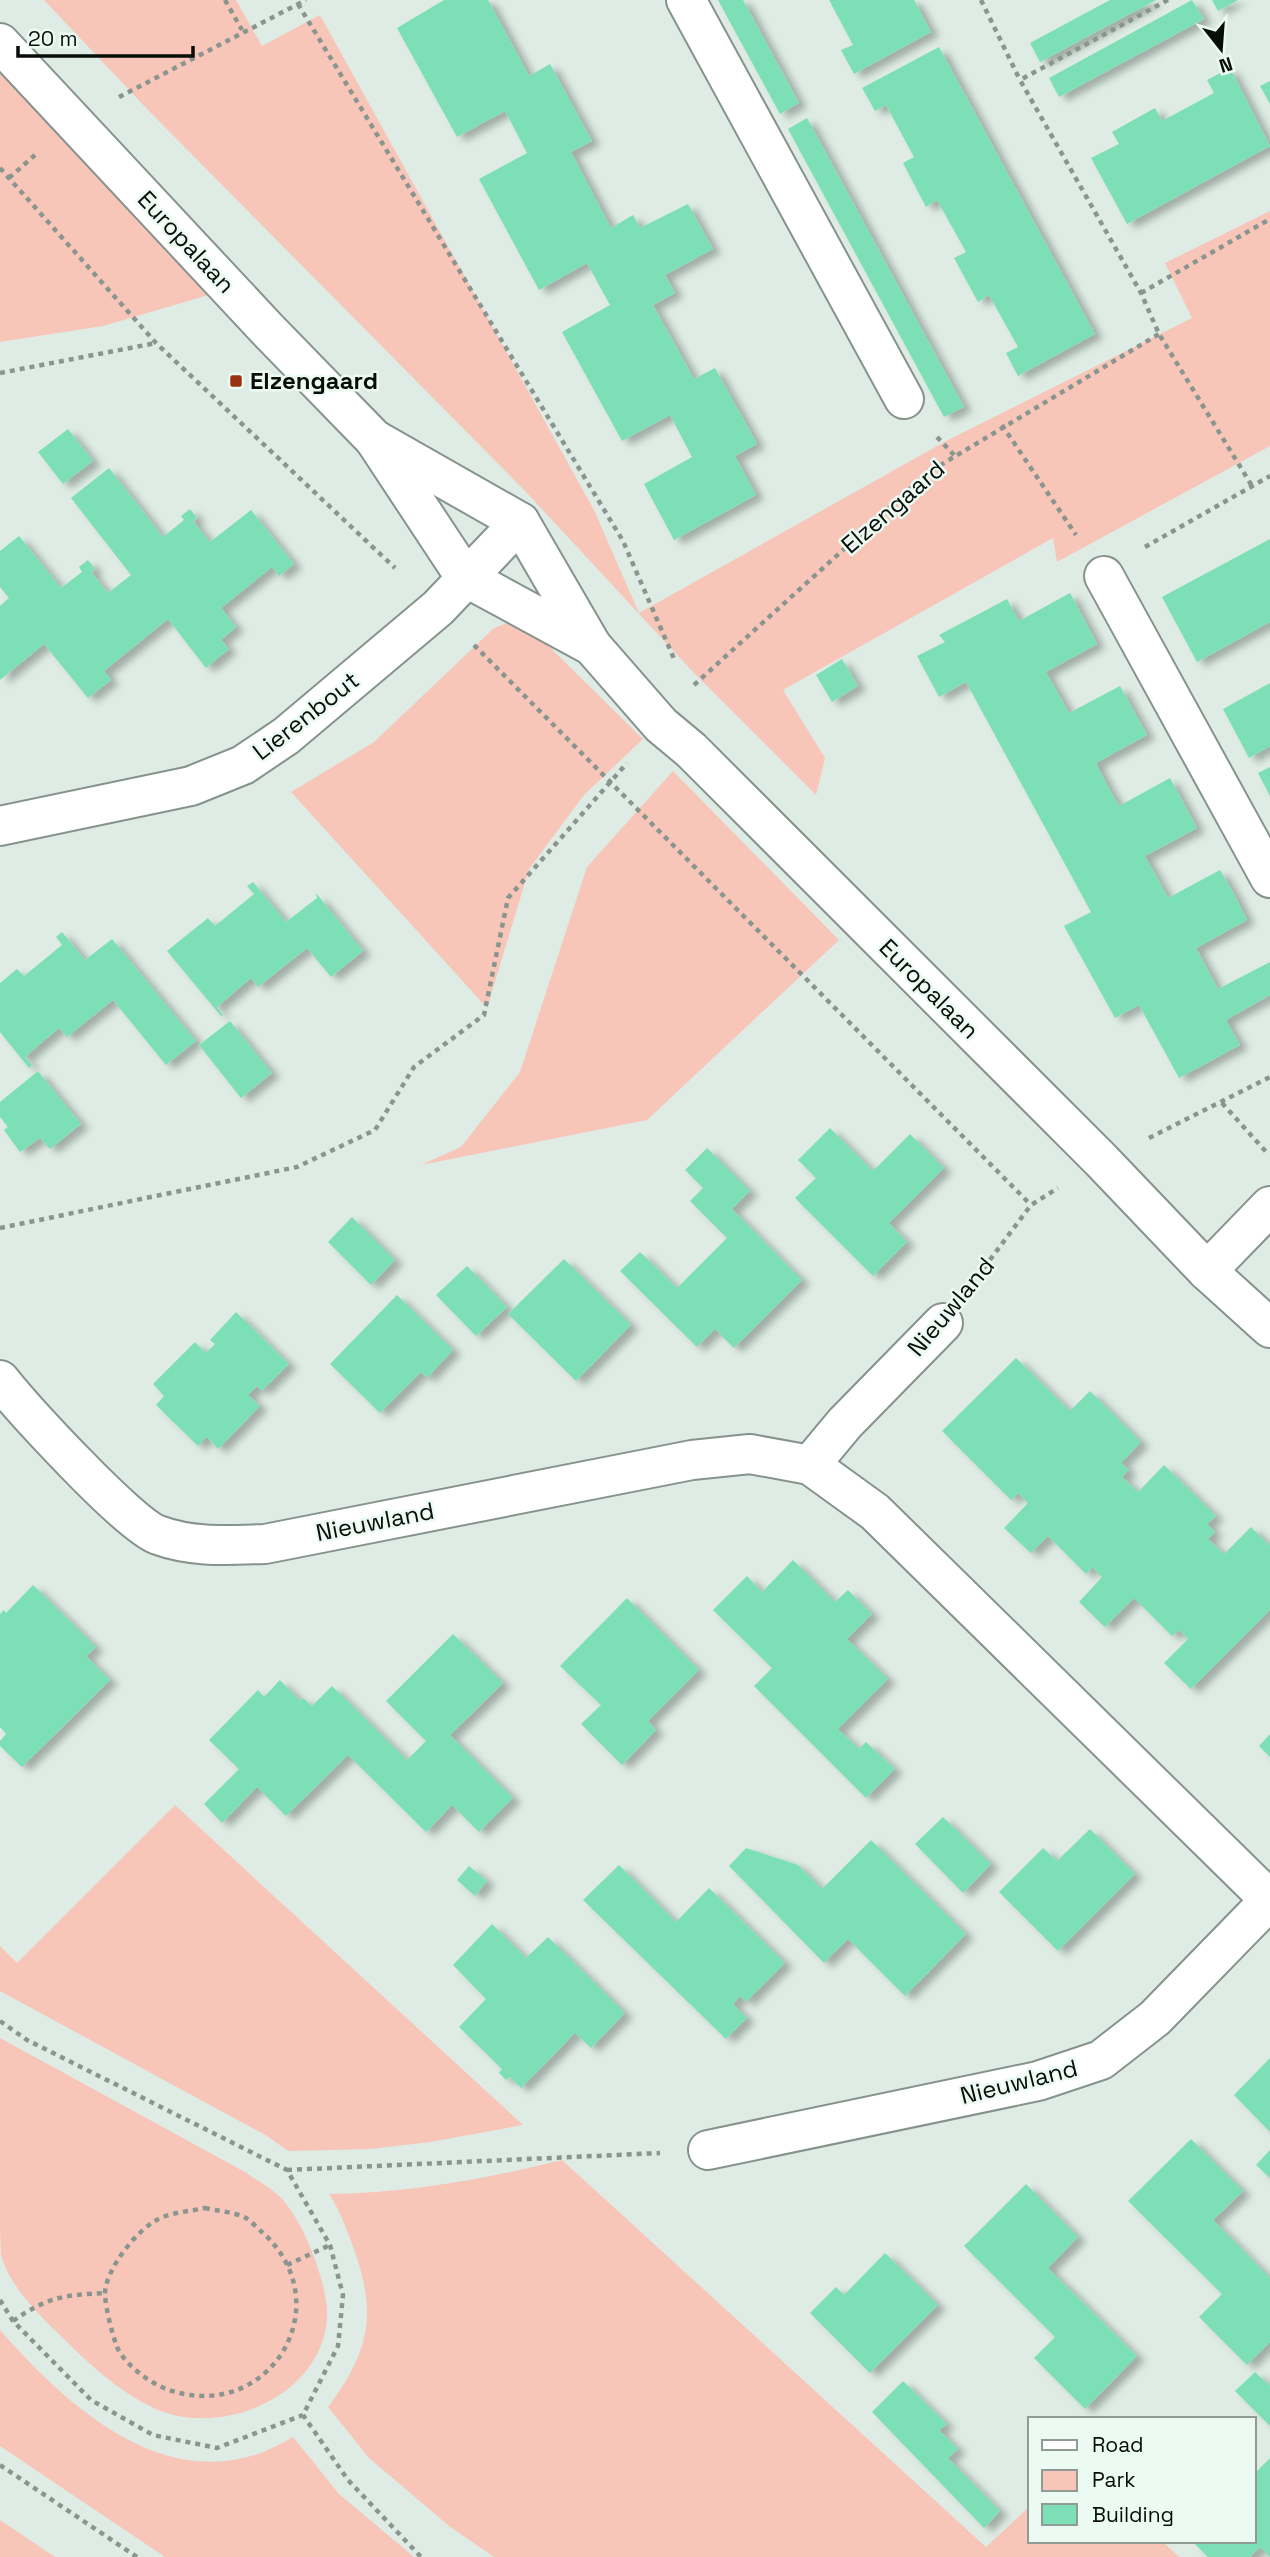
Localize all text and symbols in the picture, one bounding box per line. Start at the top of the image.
scale bar [18,14,192,58]
north arrow [1186,14,1256,84]
text: 20 m [28,25,78,52]
text: N [1216,51,1236,79]
street label: Europalaan [131,184,242,299]
place label: Elzengaard [250,365,378,396]
marker: Elzengaard [228,373,244,389]
street label: Elzengaard [834,453,951,560]
street label: Lierenbout [246,664,365,767]
street label: Europalaan [873,932,986,1045]
street label: Nieuwland [900,1251,1001,1363]
street label: Nieuwland [313,1495,437,1548]
street label: Nieuwland [957,2052,1081,2111]
legend [1028,2417,1256,2543]
text: Road [1092,2431,1144,2458]
text: Park [1092,2466,1136,2493]
text: Building [1092,2501,1174,2528]

